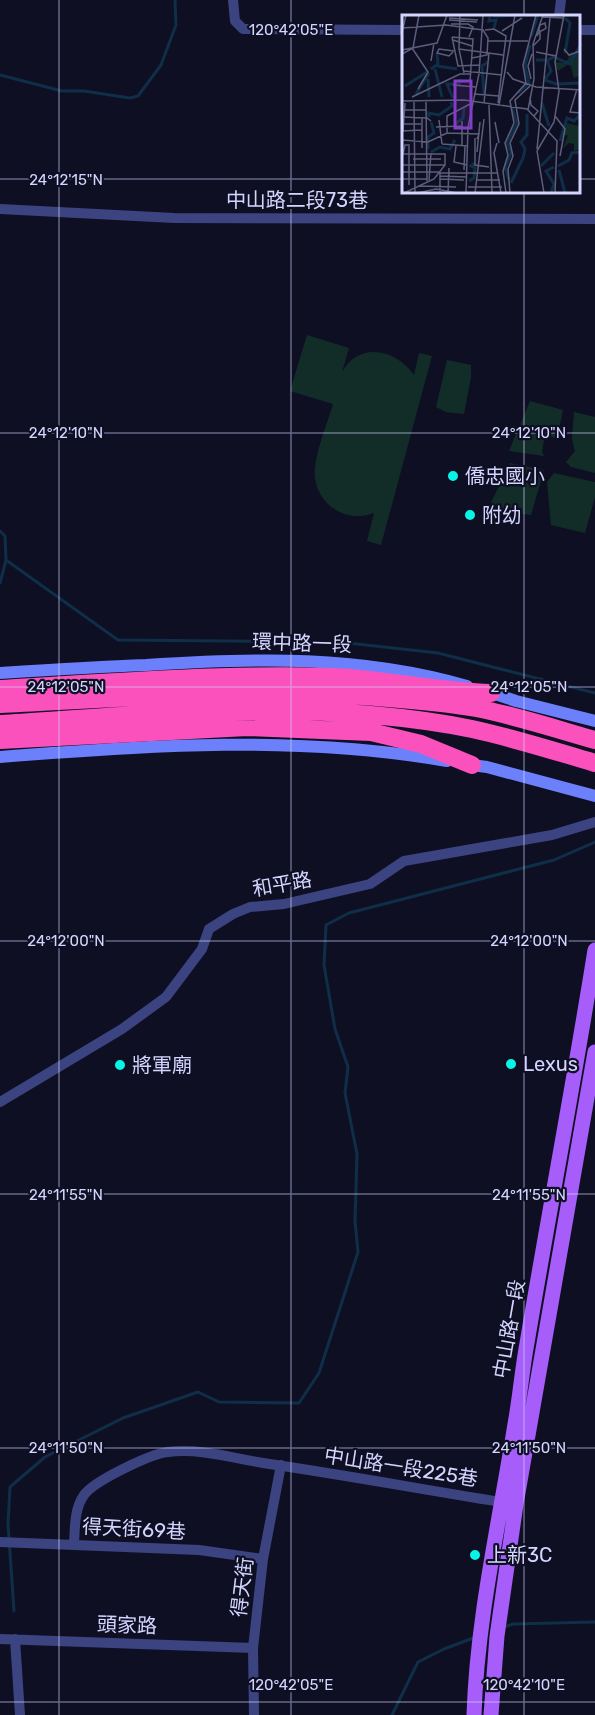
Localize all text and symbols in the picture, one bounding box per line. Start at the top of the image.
inset map [402,15,580,194]
text: 120°42'05"E [249,21,333,39]
text: 24°12'15"N [29,171,103,189]
street label: 中山路二段73巷 [226,188,368,212]
text: 24°12'10"N [29,424,103,442]
text: 24°12'10"N [492,424,566,442]
place label: 僑忠國小 [465,464,545,488]
marker: 僑忠國小 [446,469,460,483]
place label: 附幼 [482,503,522,527]
marker: 附幼 [463,508,477,522]
street label: 環中路一段 [252,629,352,657]
text: 24°12'05"N [28,678,104,696]
text: 24°12'05"N [491,678,567,696]
street label: 和平路 [250,867,314,901]
text: 24°12'00"N [27,932,105,950]
text: 24°12'00"N [490,932,568,950]
place label: Lexus [523,1052,578,1076]
place label: 將軍廟 [132,1053,192,1077]
marker: Lexus [504,1057,518,1071]
marker: 將軍廟 [113,1058,127,1072]
text: 24°11'55"N [29,1186,103,1204]
text: 24°11'55"N [492,1186,566,1204]
street label: 中山路一段 [488,1278,530,1380]
text: 24°11'50"N [29,1439,103,1457]
text: 24°11'50"N [492,1439,566,1457]
street label: 中山路一段225巷 [322,1443,480,1491]
street label: 得天街69巷 [81,1514,187,1544]
place label: 上新3C [487,1543,552,1567]
marker: 上新3C [468,1548,482,1562]
street label: 得天街 [226,1556,258,1618]
street label: 頭家路 [97,1612,157,1638]
text: 120°42'05"E [249,1676,333,1694]
text: 120°42'10"E [483,1676,565,1694]

